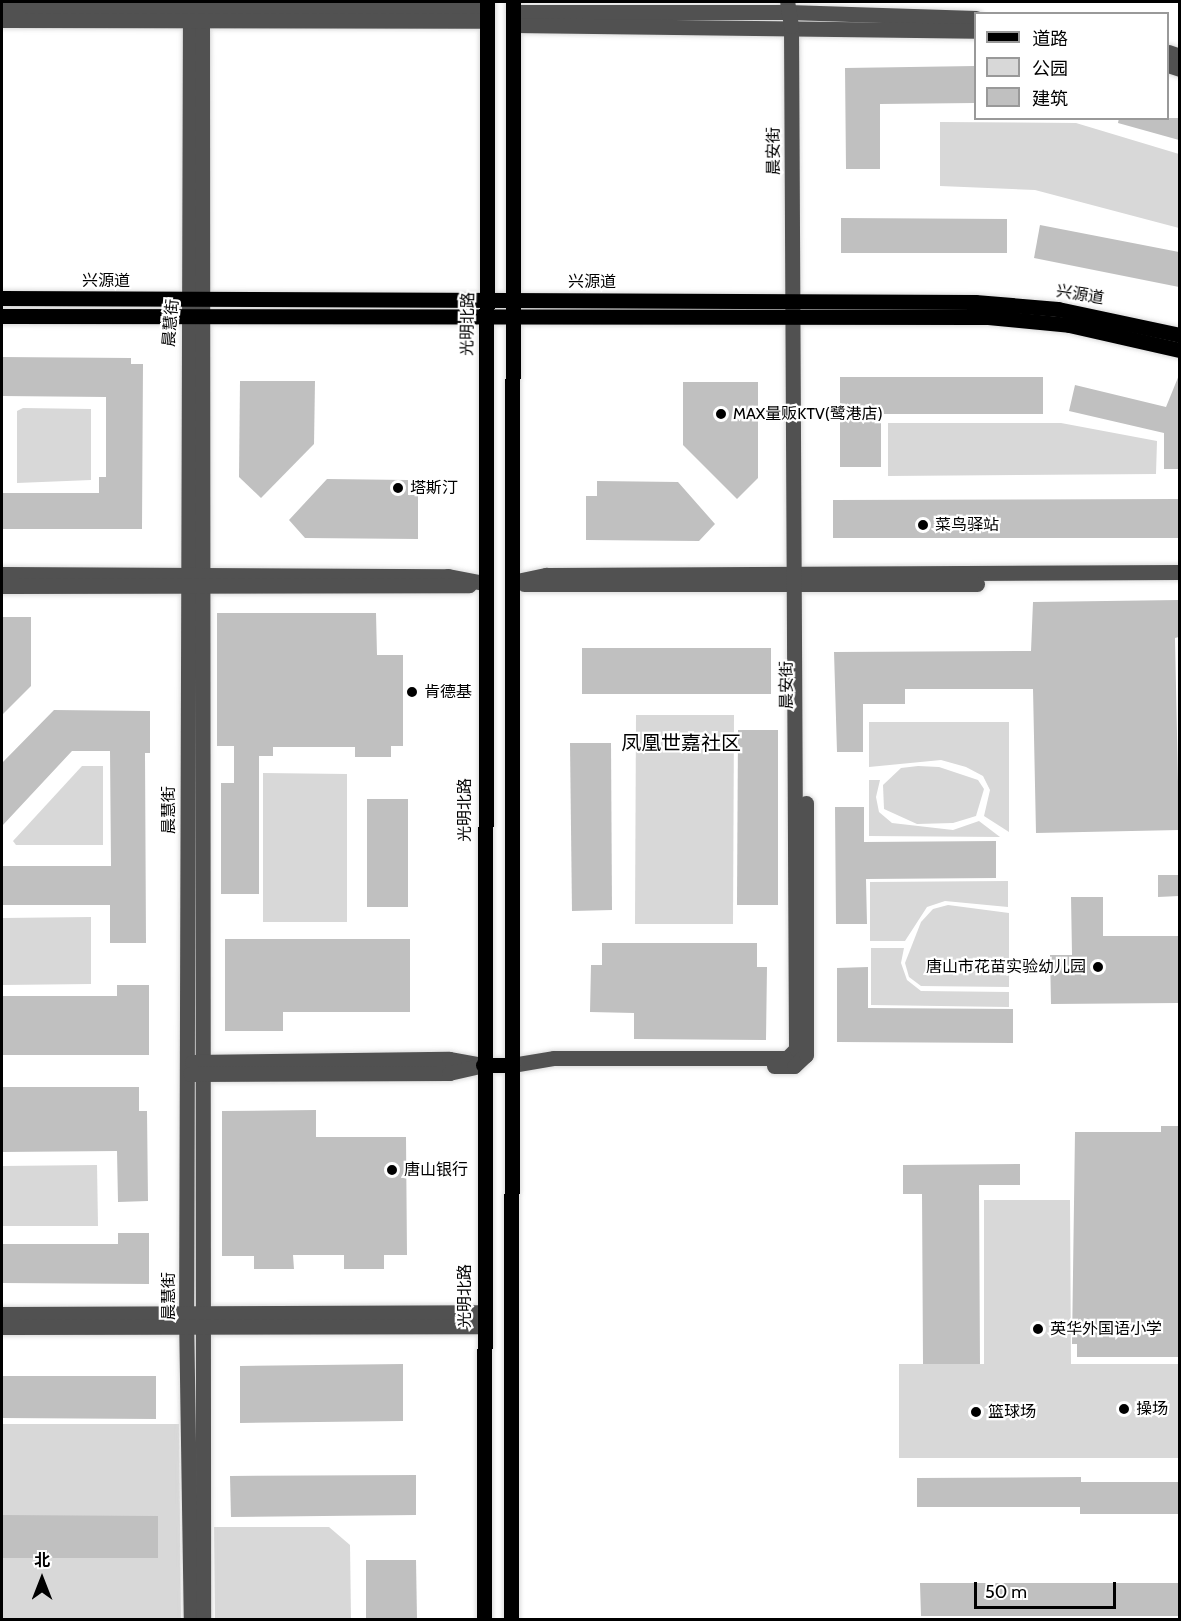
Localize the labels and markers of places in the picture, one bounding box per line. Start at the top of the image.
place label: MAX量贩KTV(鹭港店) [733,404,883,424]
marker: MAX量贩KTV(鹭港店) [714,407,728,421]
place label: 塔斯汀 [410,478,458,498]
marker: 塔斯汀 [391,481,405,495]
place label: 菜鸟驿站 [935,515,999,535]
marker: 菜鸟驿站 [916,518,930,532]
place label: 肯德基 [424,682,472,702]
marker: 肯德基 [405,685,419,699]
place label: 唐山市花苗实验幼儿园 [926,957,1086,977]
marker: 唐山市花苗实验幼儿园 [1091,960,1105,974]
place label: 唐山银行 [404,1160,468,1180]
marker: 唐山银行 [385,1163,399,1177]
place label: 英华外国语小学 [1050,1319,1162,1339]
marker: 英华外国语小学 [1031,1322,1045,1336]
place label: 操场 [1136,1399,1168,1419]
place label: 篮球场 [988,1402,1036,1422]
marker: 操场 [1117,1402,1131,1416]
marker: 篮球场 [969,1405,983,1419]

